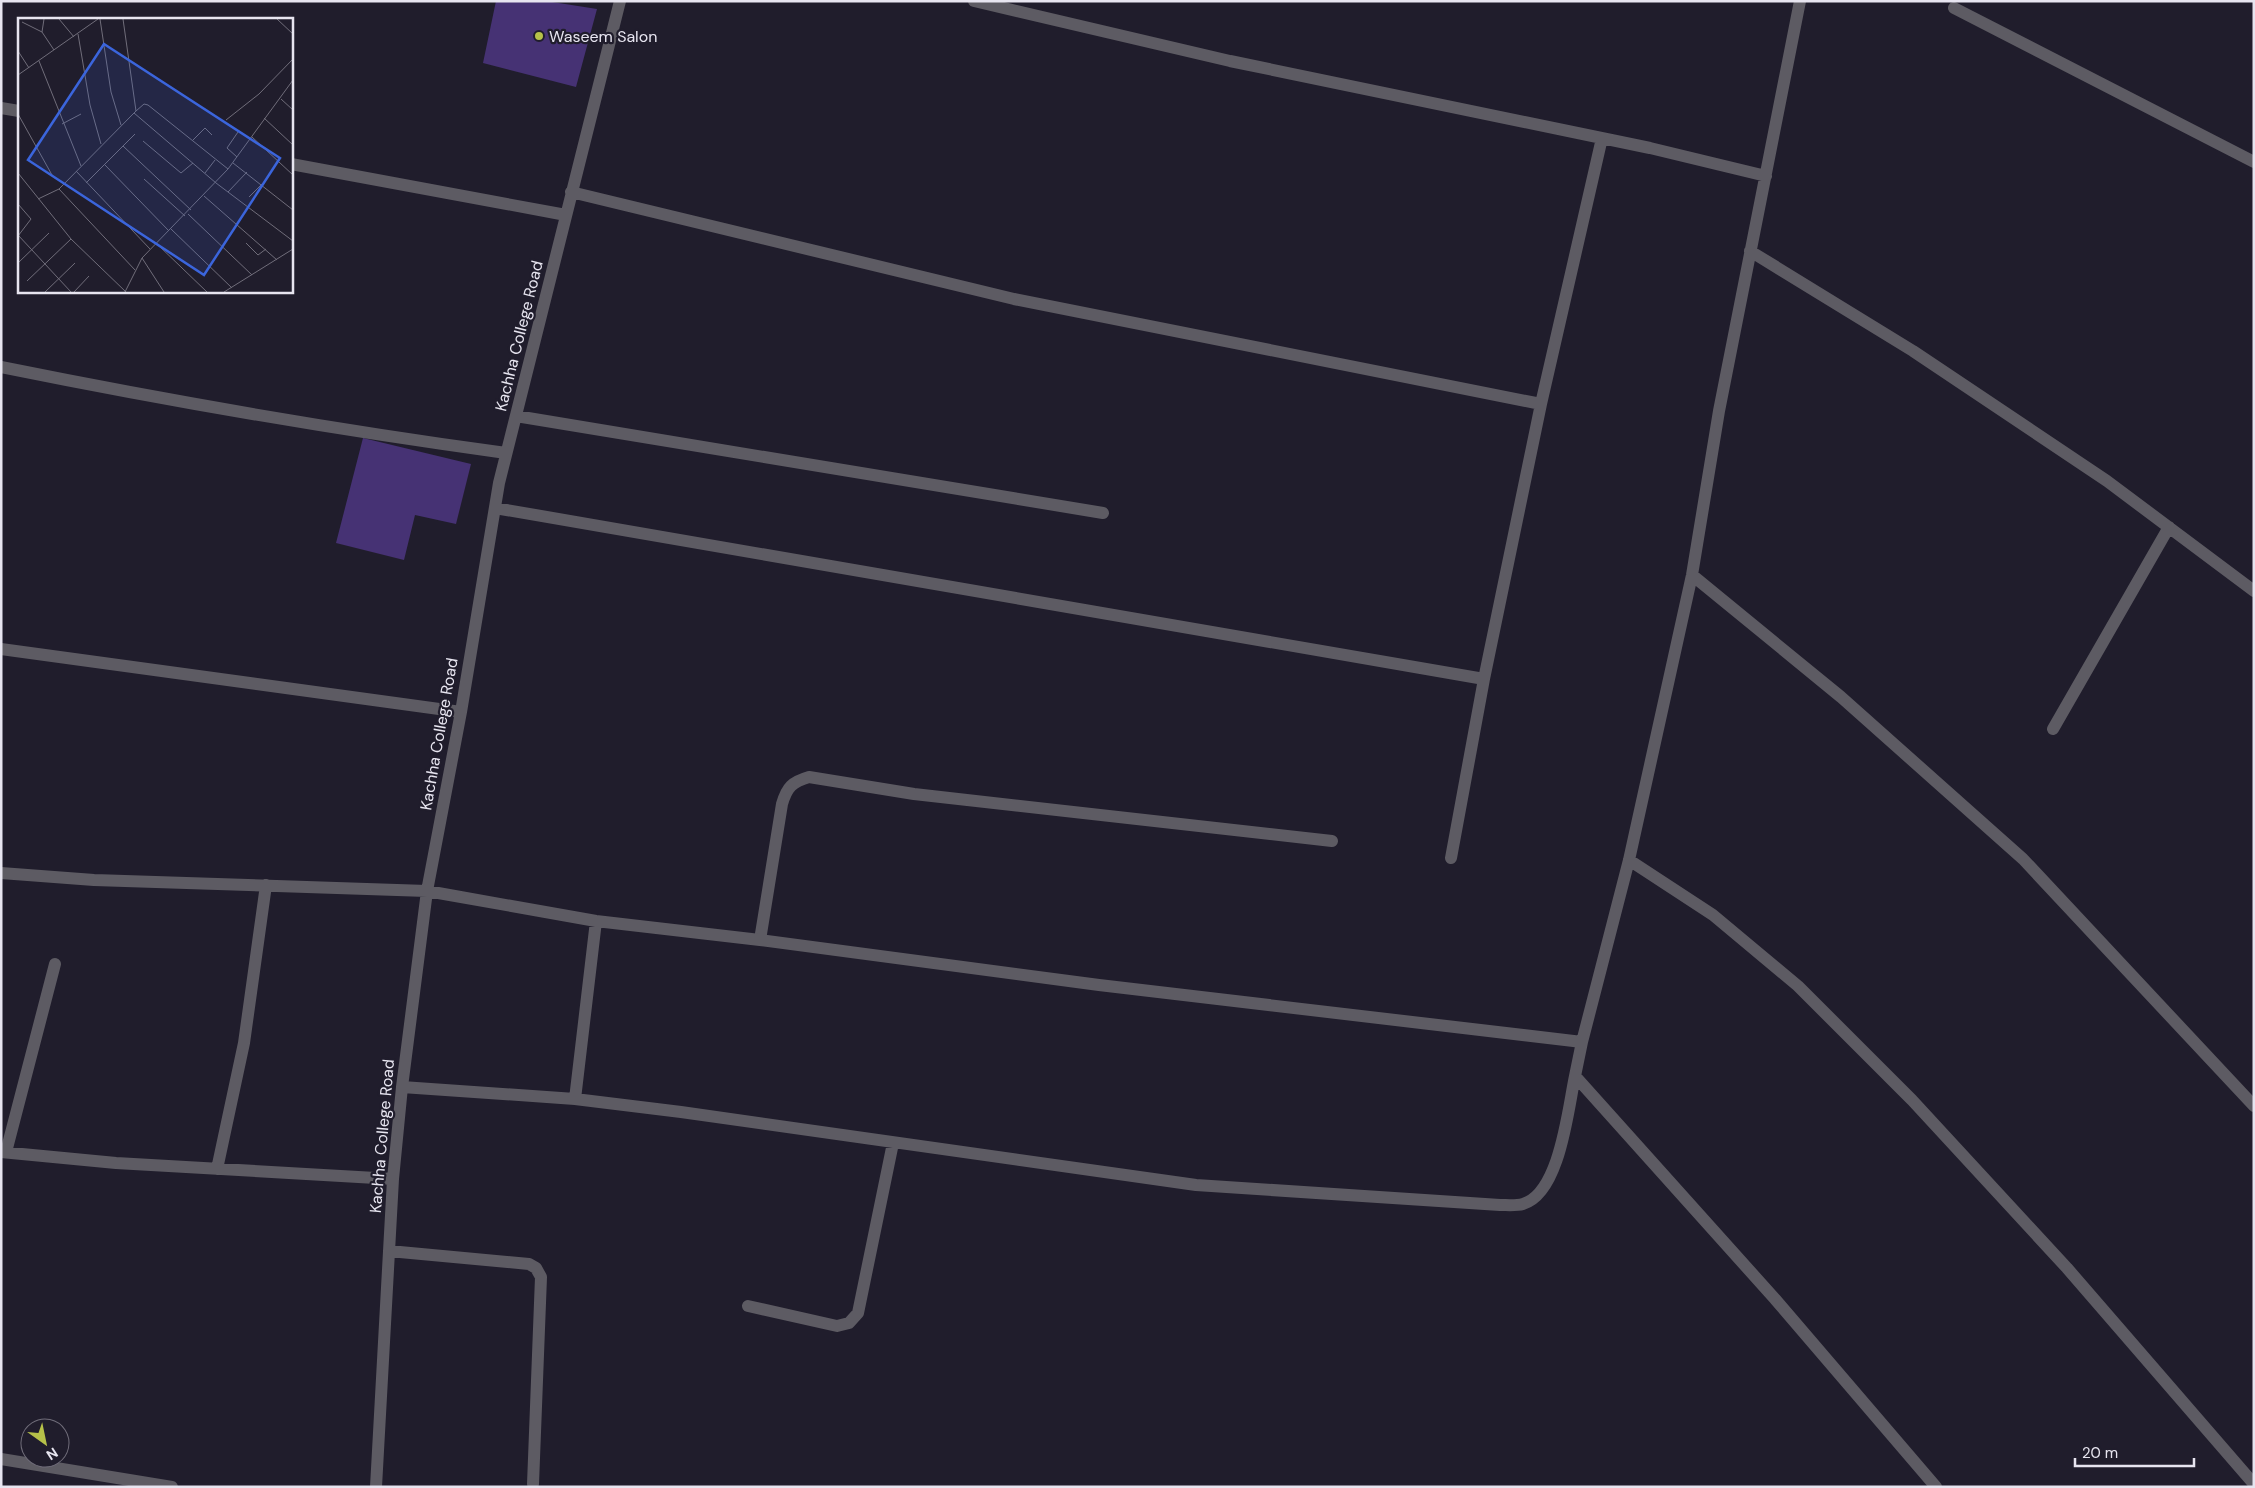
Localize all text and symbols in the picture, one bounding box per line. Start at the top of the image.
inset map [18,18,292,292]
place label: Waseem Salon [549,26,657,47]
marker: Waseem Salon [533,30,545,42]
street label: Kachha College Road [490,258,548,414]
street label: Kachha College Road [415,656,463,812]
street label: Kachha College Road [365,1058,399,1214]
north arrow [20,1418,70,1468]
scale bar [2075,1436,2194,1468]
text: 20 m [2082,1443,2118,1463]
text: N [43,1444,61,1464]

